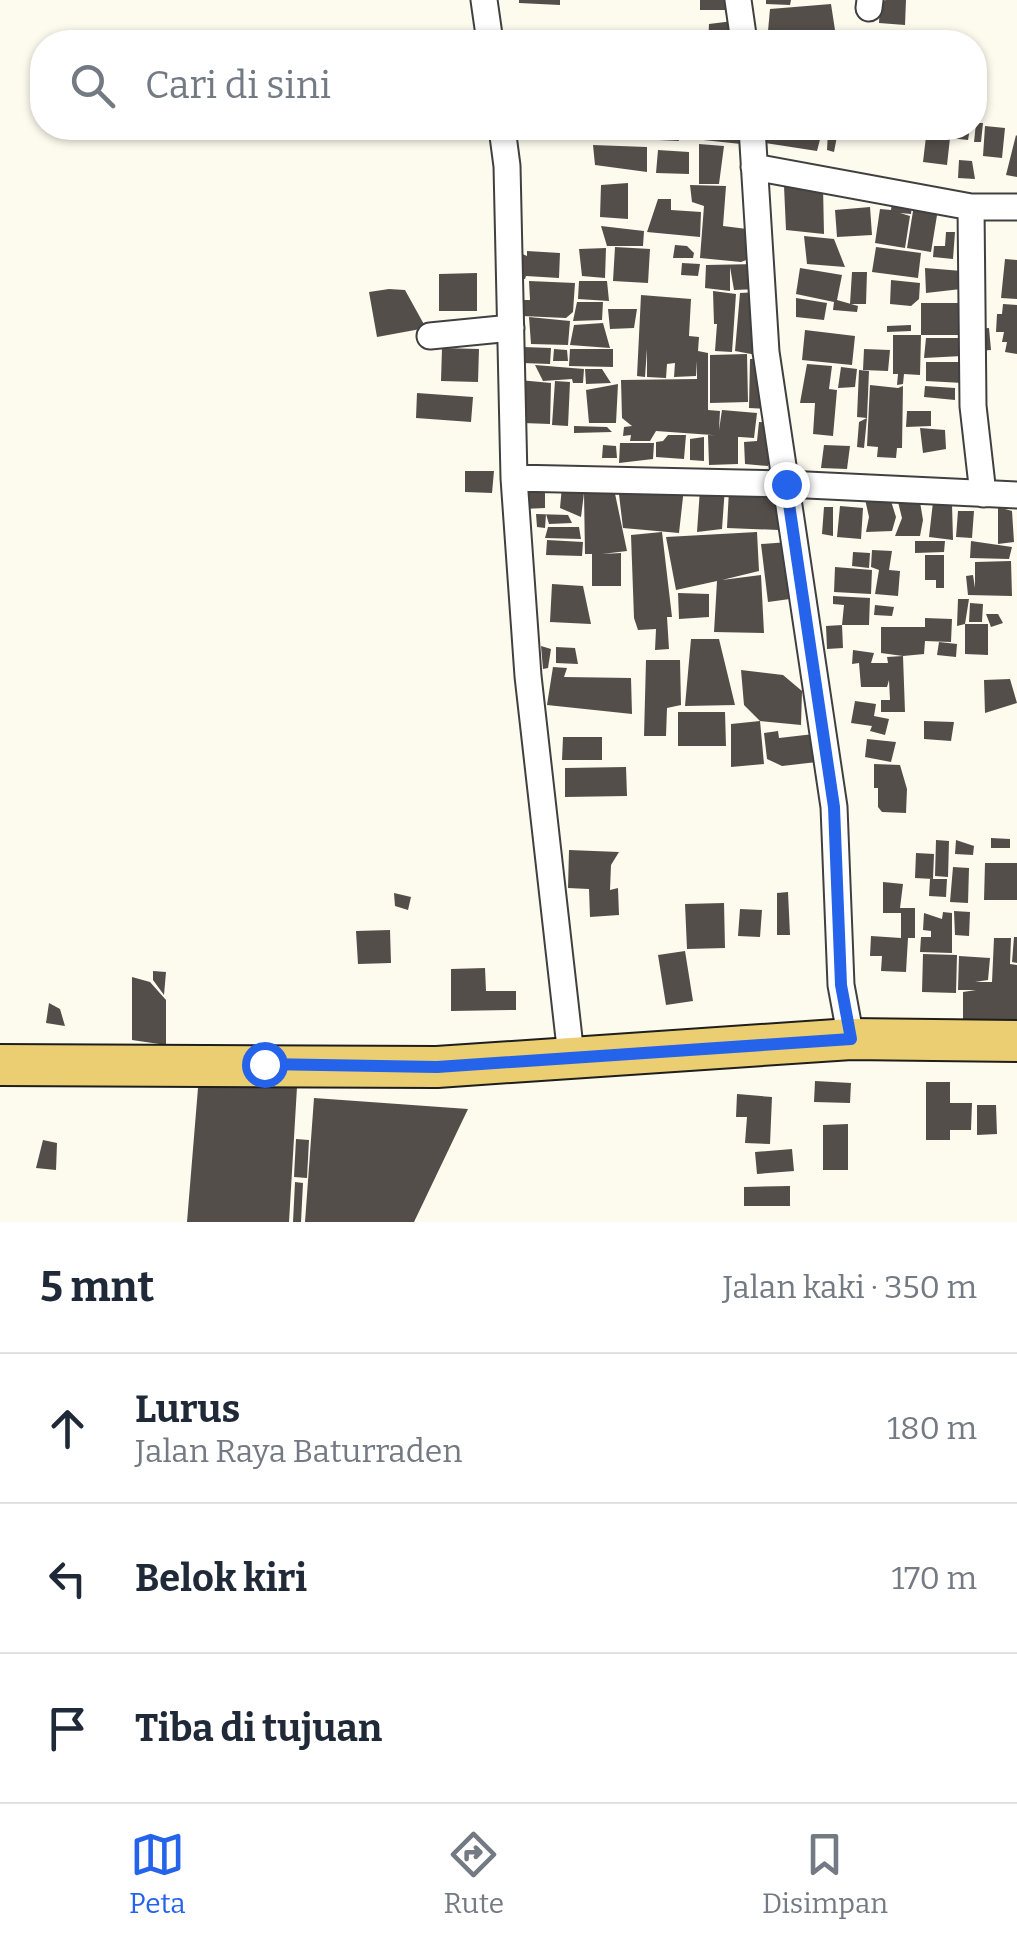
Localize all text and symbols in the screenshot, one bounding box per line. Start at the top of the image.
search box [30,30,987,140]
icon: search [65,58,120,113]
text: Cari di sini [145,62,331,108]
route end [764,462,810,508]
route start [242,1042,288,1088]
text: 5 mnt [40,1262,154,1312]
text: Jalan kaki · 350 m [722,1268,977,1306]
text: Lurus [135,1386,240,1432]
icon: ahead [40,1401,95,1456]
text: 180 m [887,1409,977,1447]
text: Jalan Raya Baturraden [135,1432,463,1470]
icon: left [40,1551,95,1606]
text: Belok kiri [135,1555,307,1601]
text: 170 m [891,1559,977,1597]
icon: arrive [40,1701,95,1756]
text: Tiba di tujuan [135,1705,382,1751]
tab: Peta [129,1827,186,1920]
tab: Rute [444,1827,504,1920]
tab: Disimpan [762,1827,888,1920]

